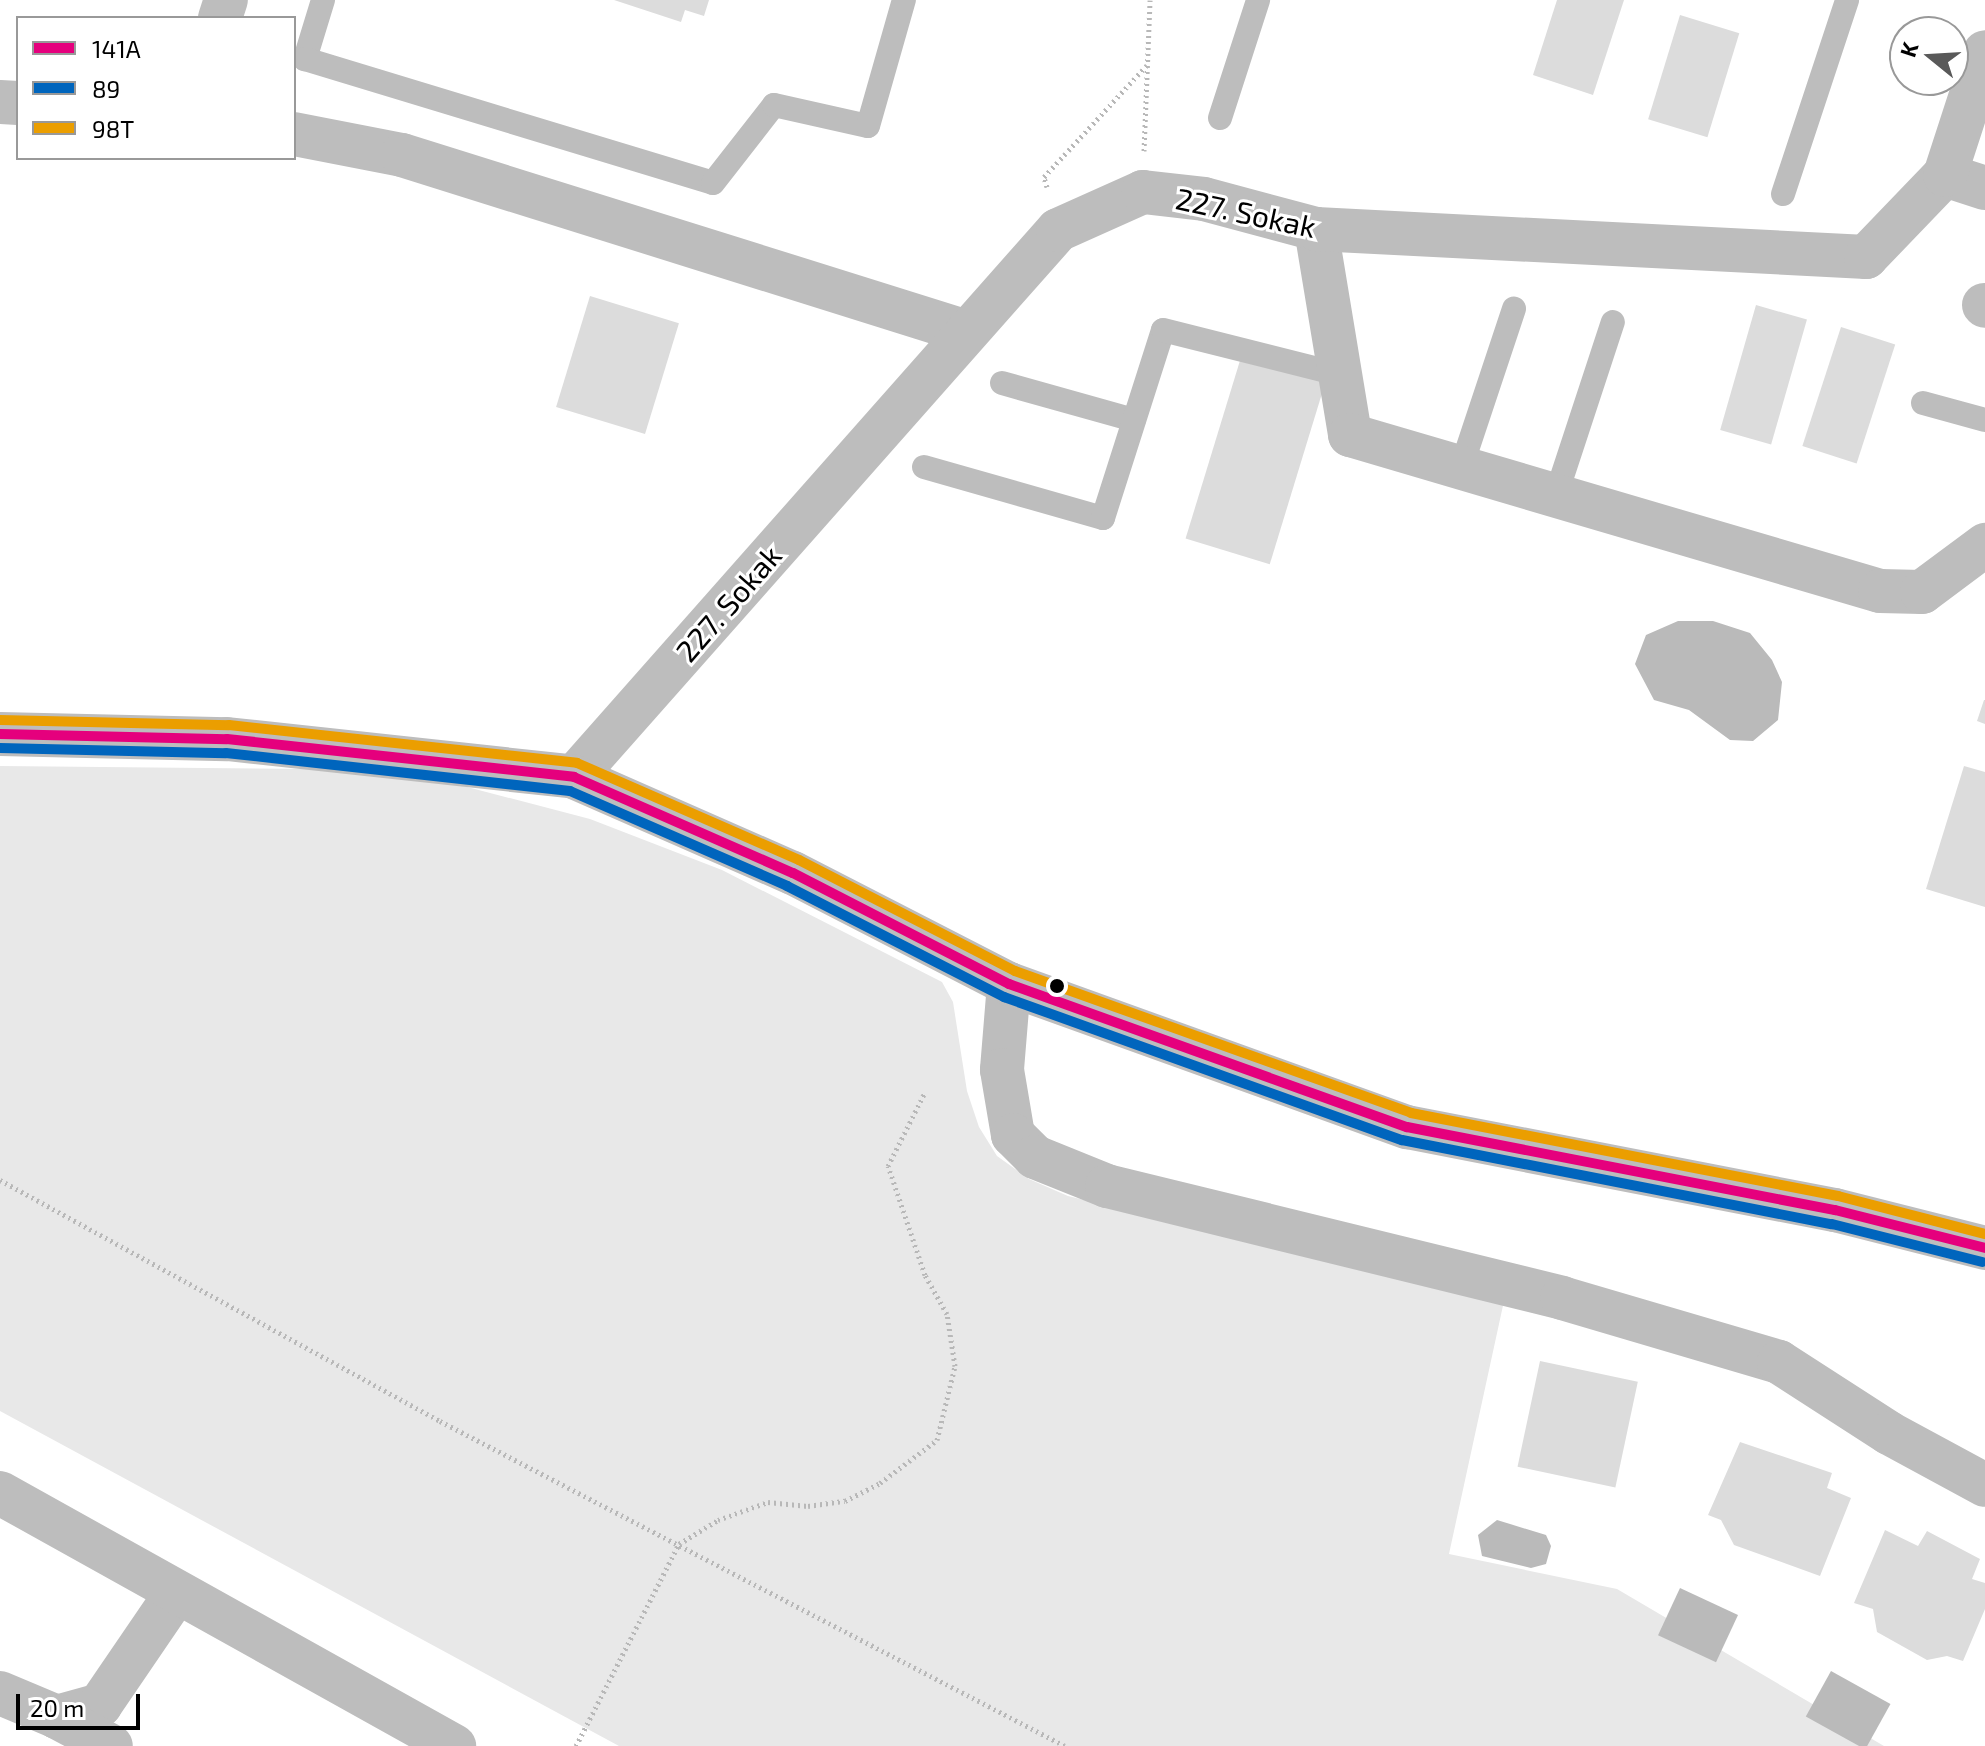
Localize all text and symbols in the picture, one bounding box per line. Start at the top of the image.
legend [16,16,296,160]
north arrow [1889,16,1969,96]
text: 141A [92,34,141,63]
text: K [1894,39,1923,60]
text: 89 [92,74,120,103]
text: 98T [92,114,134,143]
street label: 227. Sokak [1173,180,1319,244]
street label: 227. Sokak [668,538,788,668]
unlabelled marker [1049,978,1065,994]
scale bar [20,1678,144,1728]
text: 20 m [30,1693,84,1722]

